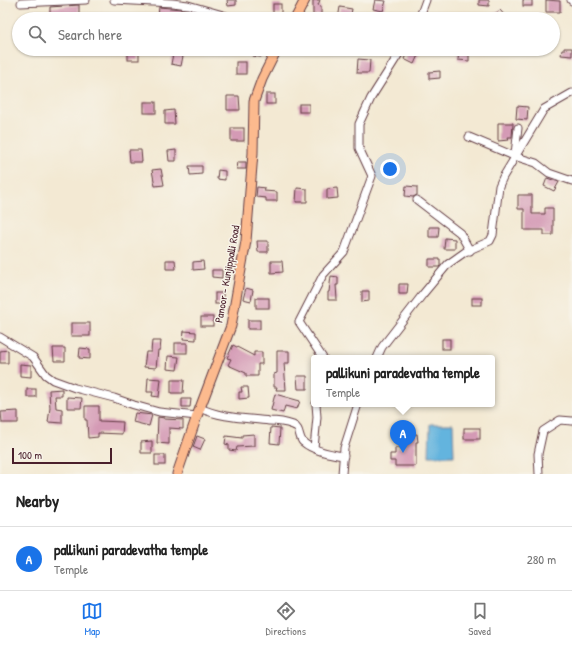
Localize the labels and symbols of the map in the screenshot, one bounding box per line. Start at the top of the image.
your location [380,159,400,179]
street label: Panoor - Kunjippalli Road [212,223,243,324]
pin: A [390,420,416,453]
scale bar [12,446,112,465]

